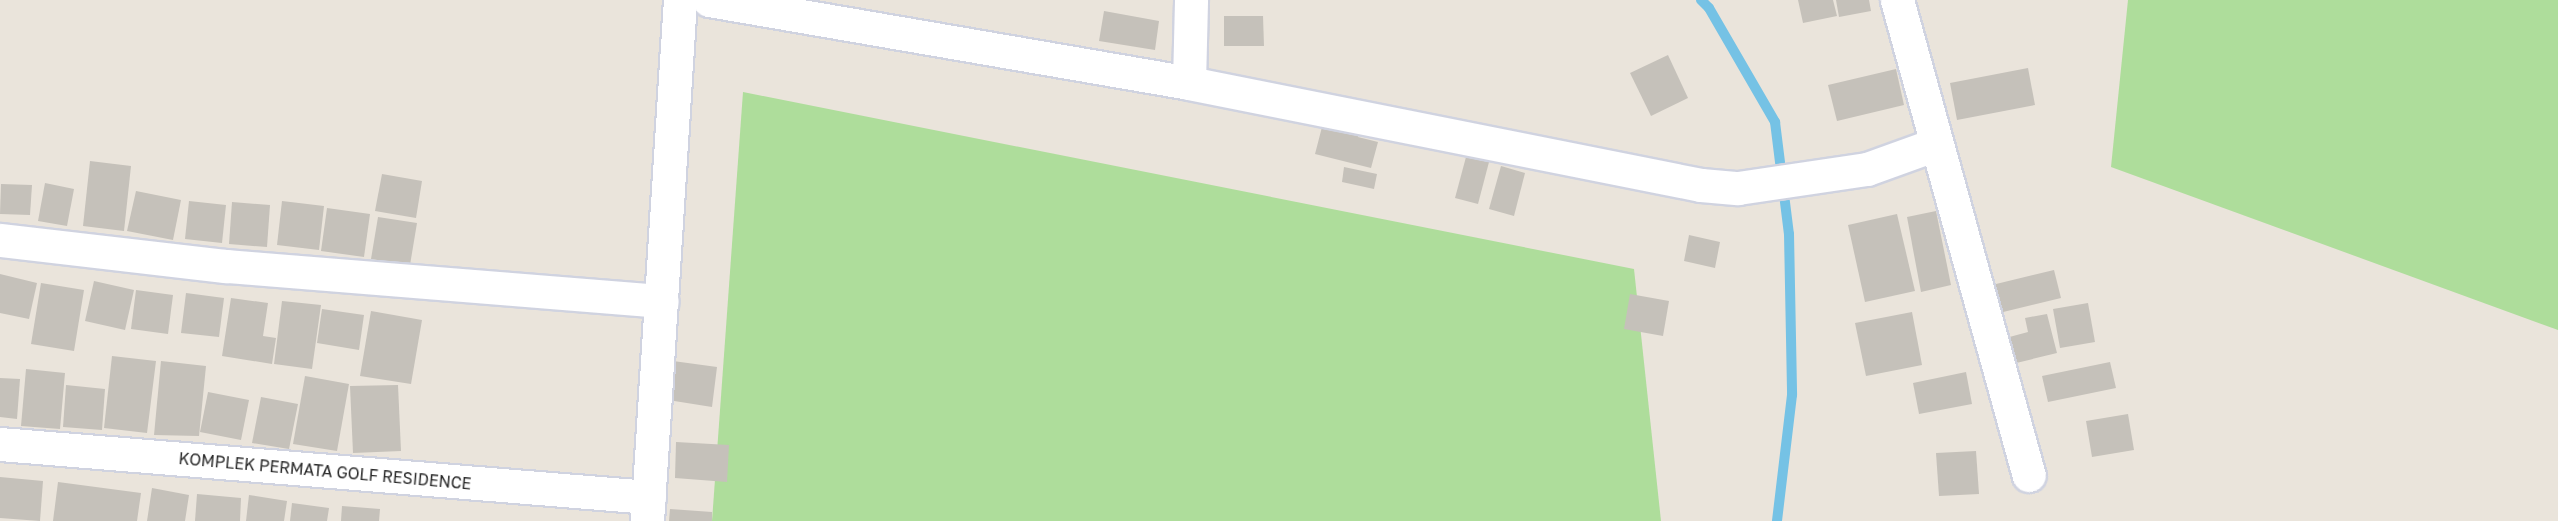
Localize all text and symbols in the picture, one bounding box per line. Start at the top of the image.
street label: KOMPLEK PERMATA GOLF RESIDENCE [178,449,472,493]

